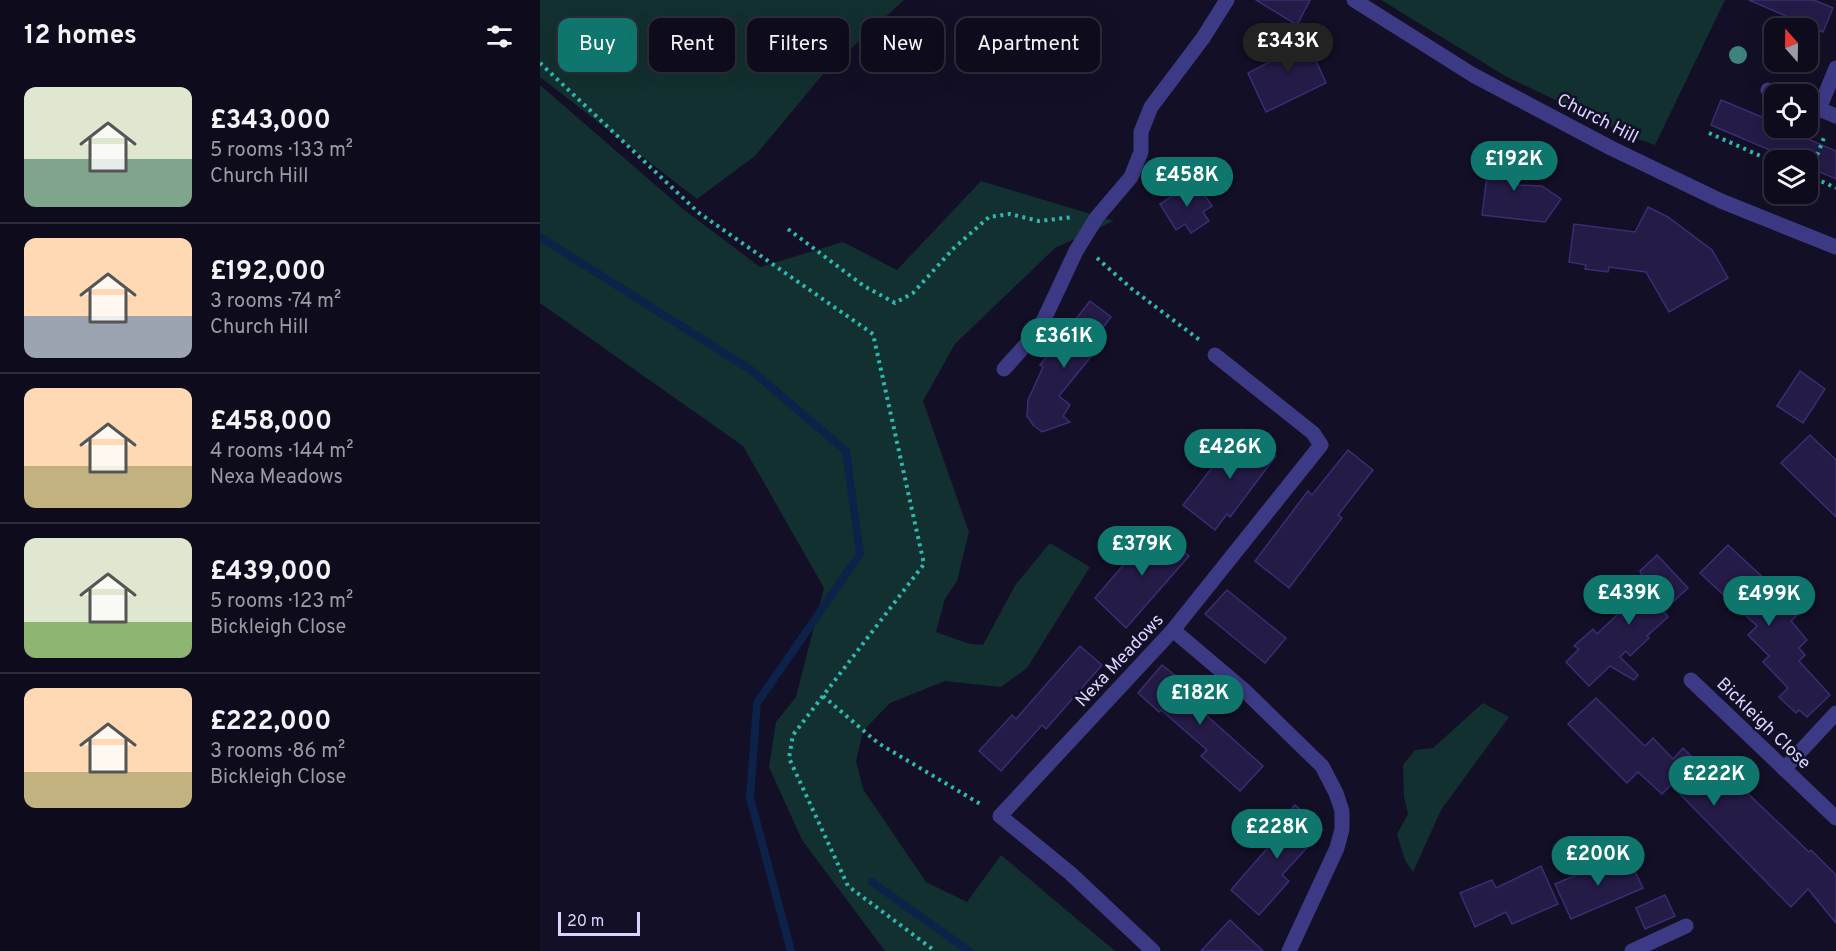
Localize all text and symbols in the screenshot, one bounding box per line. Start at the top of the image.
chip: Buy [558,18,637,72]
chip: Rent [649,18,735,72]
chip: Filters [747,18,849,72]
chip: New [861,18,944,72]
chip: Apartment [956,18,1100,72]
north arrow [1764,18,1818,72]
map controls [1764,18,1818,204]
text: 12 homes [24,20,137,53]
icon: filters [483,20,516,53]
pin: £343K [1246,23,1330,74]
text: £343K [1257,29,1319,55]
button: locate [1764,84,1818,138]
street label: Church Hill [1553,89,1642,150]
text: £343,000 [210,105,331,138]
icon: home [72,111,144,183]
text: 5 rooms · 133 m² [210,138,353,164]
pin: £192K [1472,141,1556,192]
text: £192K [1485,147,1543,173]
button: layers [1764,150,1818,204]
pin: £458K [1145,157,1229,208]
text: £458K [1155,163,1219,189]
text: Church Hill [210,164,308,190]
text: £192,000 [210,256,326,289]
icon: home [72,262,144,334]
text: 3 rooms · 74 m² [210,289,341,315]
text: Church Hill [210,315,308,341]
pin: £361K [1022,318,1106,369]
text: £361K [1035,324,1093,350]
text: £458,000 [210,406,332,439]
icon: home [72,412,144,484]
pin: £426K [1188,429,1272,480]
text: £426K [1198,435,1262,461]
text: 4 rooms · 144 m² [210,439,353,465]
text: Nexa Meadows [210,465,343,491]
pin: £379K [1100,526,1184,577]
text: £379K [1112,532,1172,558]
text: £439,000 [210,556,332,589]
icon: home [72,562,144,634]
pin: £439K [1587,575,1671,626]
pin: £499K [1727,576,1811,627]
text: £439K [1597,581,1661,607]
text: £499K [1737,582,1801,608]
text: 5 rooms · 123 m² [210,589,353,615]
street label: Nexa Meadows [1071,609,1169,713]
text: Bickleigh Close [210,615,346,641]
street label: Bickleigh Close [1711,673,1815,775]
pin: £182K [1158,675,1242,726]
text: £182K [1171,681,1229,707]
text: £222,000 [210,706,331,739]
icon: home [72,712,144,784]
text: 3 rooms · 86 m² [210,739,345,765]
pin: £222K [1672,756,1756,807]
text: £222K [1683,762,1745,788]
text: Bickleigh Close [210,765,346,791]
pin: £228K [1235,809,1319,860]
text: £228K [1245,815,1309,841]
pin: £200K [1556,836,1640,887]
text: £200K [1566,842,1630,868]
scale bar [558,909,640,936]
text: 20 m [567,912,604,932]

